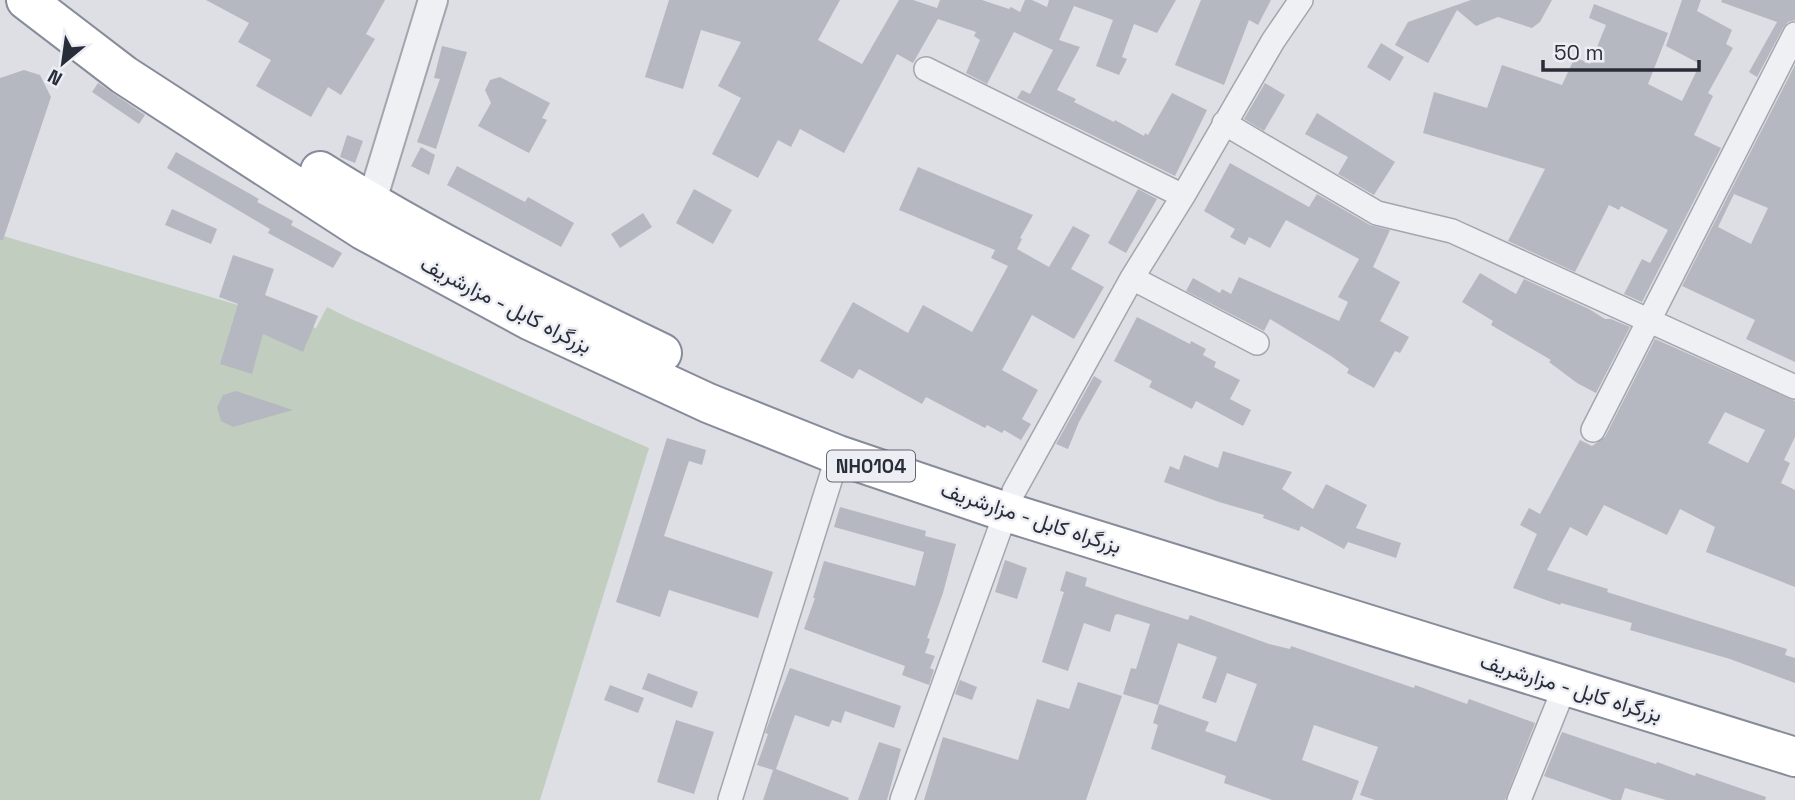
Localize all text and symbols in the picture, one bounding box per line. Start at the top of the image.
north arrow [28,28,98,98]
scale bar [1543,28,1699,72]
text: 50 m [1554,39,1604,66]
text: N [43,63,67,91]
street label: بزرگراه کابل - مزارشریف [416,250,596,359]
road number: NH0104 [827,450,915,481]
street label: بزرگراه کابل - مزارشریف [937,476,1125,559]
street label: بزرگراه کابل - مزارشریف [1477,647,1665,728]

